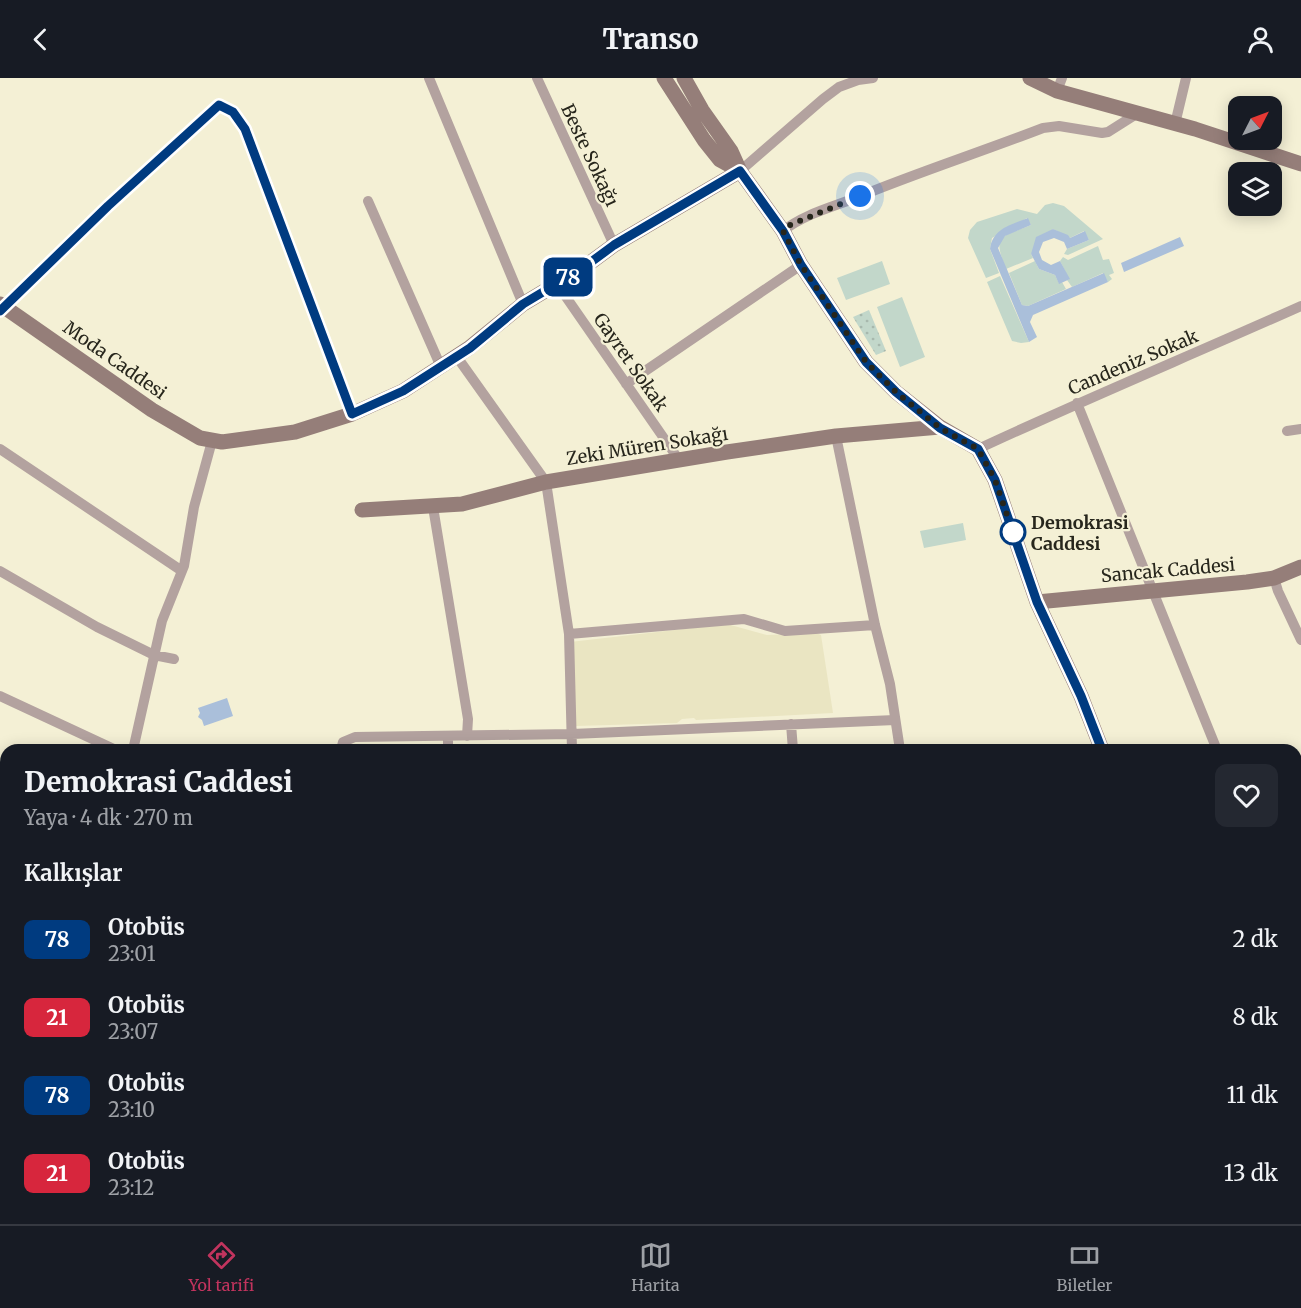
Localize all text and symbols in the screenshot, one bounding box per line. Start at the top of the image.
text: Transo [603,22,698,56]
icon: back [24,23,57,56]
icon: person [1244,23,1277,56]
north arrow [1228,96,1282,150]
map controls [1228,96,1282,216]
street label: Beste Sokağı [556,100,624,210]
button: layers [1228,162,1282,216]
your location [845,181,875,211]
line badge: 78 [541,258,595,296]
text: 78 [556,264,580,291]
street label: Gayret Sokak [589,308,674,416]
street label: Moda Caddesi [59,316,171,404]
street label: Candeniz Sokak [1064,324,1202,400]
street label: Zeki Müren Sokağı [564,422,730,470]
place label: Demokrasi Caddesi [1031,511,1129,555]
marker: Demokrasi Caddesi [1000,519,1026,545]
street label: Sancak Caddesi [1100,553,1236,587]
text: Demokrasi Caddesi [24,764,293,800]
button: heart [1215,764,1278,827]
text: Yaya · 4 dk · 270 m [24,805,193,830]
text: Kalkışlar [24,859,122,887]
text: Otobüs [108,913,185,941]
text: 2 dk [1233,925,1278,953]
text: 78 [45,926,69,953]
text: 23:01 [108,941,155,966]
text: Otobüs [108,991,185,1019]
text: 8 dk [1233,1003,1278,1031]
text: 21 [46,1004,68,1031]
text: 23:07 [108,1019,158,1044]
text: Otobüs [108,1069,185,1097]
text: 11 dk [1226,1081,1278,1109]
text: 78 [45,1082,69,1109]
text: 23:10 [108,1097,155,1122]
text: Otobüs [108,1147,185,1175]
text: 13 dk [1224,1159,1278,1187]
text: 21 [46,1160,68,1187]
text: 23:12 [108,1175,154,1200]
tab: Yol tarifi [188,1239,254,1295]
tab: Harita [631,1239,680,1295]
tab: Biletler [1057,1239,1112,1295]

